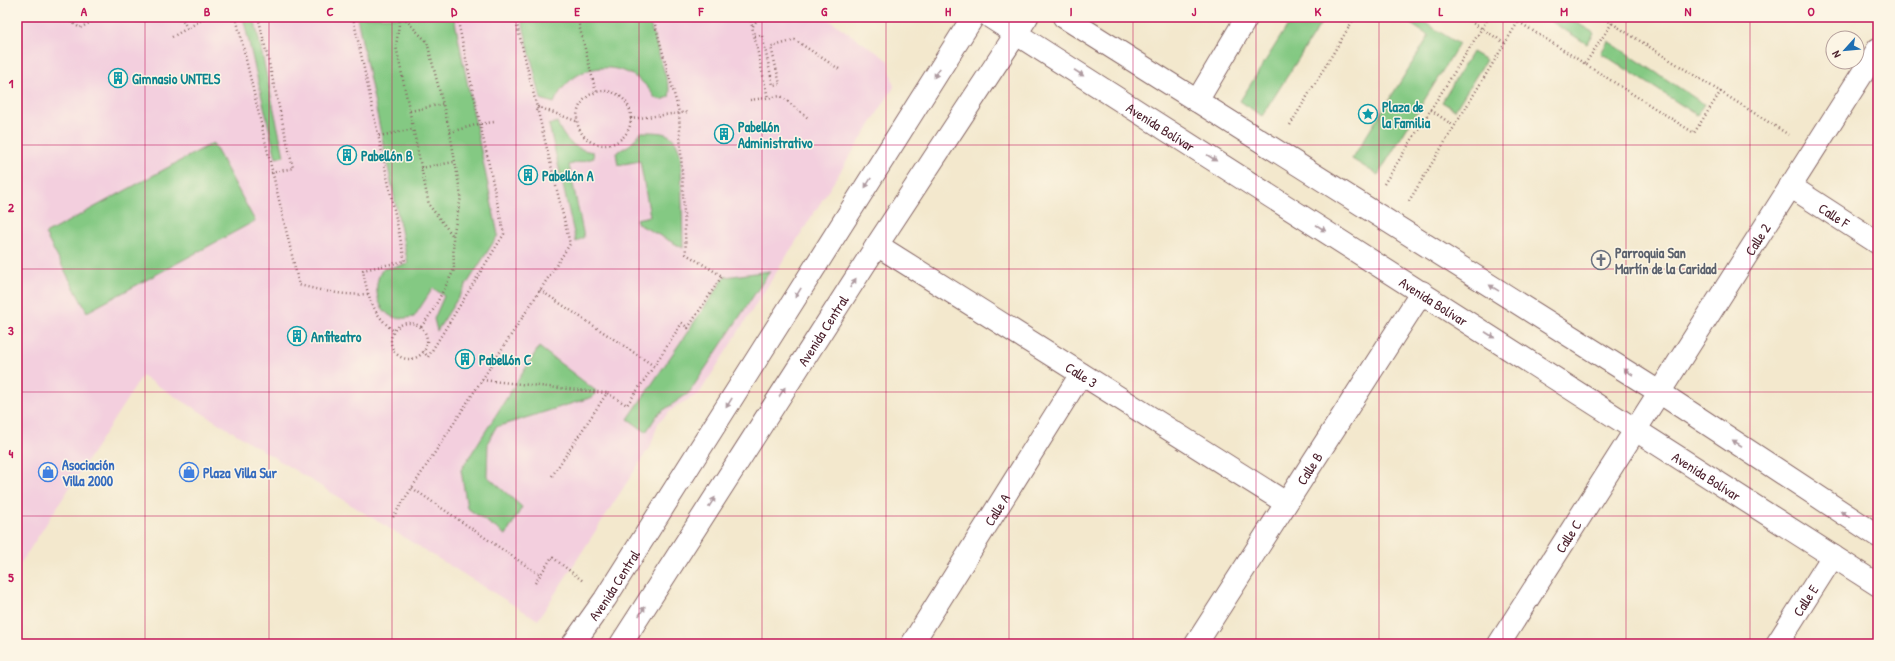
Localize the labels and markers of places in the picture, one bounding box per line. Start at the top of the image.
building icon: Gimnasio UNTELS [107,67,129,89]
place label: Gimnasio UNTELS [132,69,221,88]
place label: Plaza de la Familia [1382,97,1431,132]
place icon: Plaza de la Familia [1357,103,1379,125]
place label: Pabellón Administrativo [738,117,813,152]
building icon: Pabellón Administrativo [713,123,735,145]
building icon: Pabellón B [336,144,358,166]
place label: Pabellón B [361,146,413,165]
building icon: Pabellón A [517,164,539,186]
place label: Pabellón A [542,166,594,185]
place label: Parroquia San Martín de la Caridad [1615,243,1717,278]
church icon: Parroquia San Martín de la Caridad [1590,249,1612,271]
building icon: Anfiteatro [286,325,308,347]
place label: Anfiteatro [311,327,362,346]
building icon: Pabellón C [454,348,476,370]
place label: Pabellón C [479,350,532,369]
place label: Asociación Villa 2000 [62,455,114,490]
shop icon: Asociación Villa 2000 [37,461,59,483]
shop icon: Plaza Villa Sur [178,461,200,483]
place label: Plaza Villa Sur [203,463,277,482]

